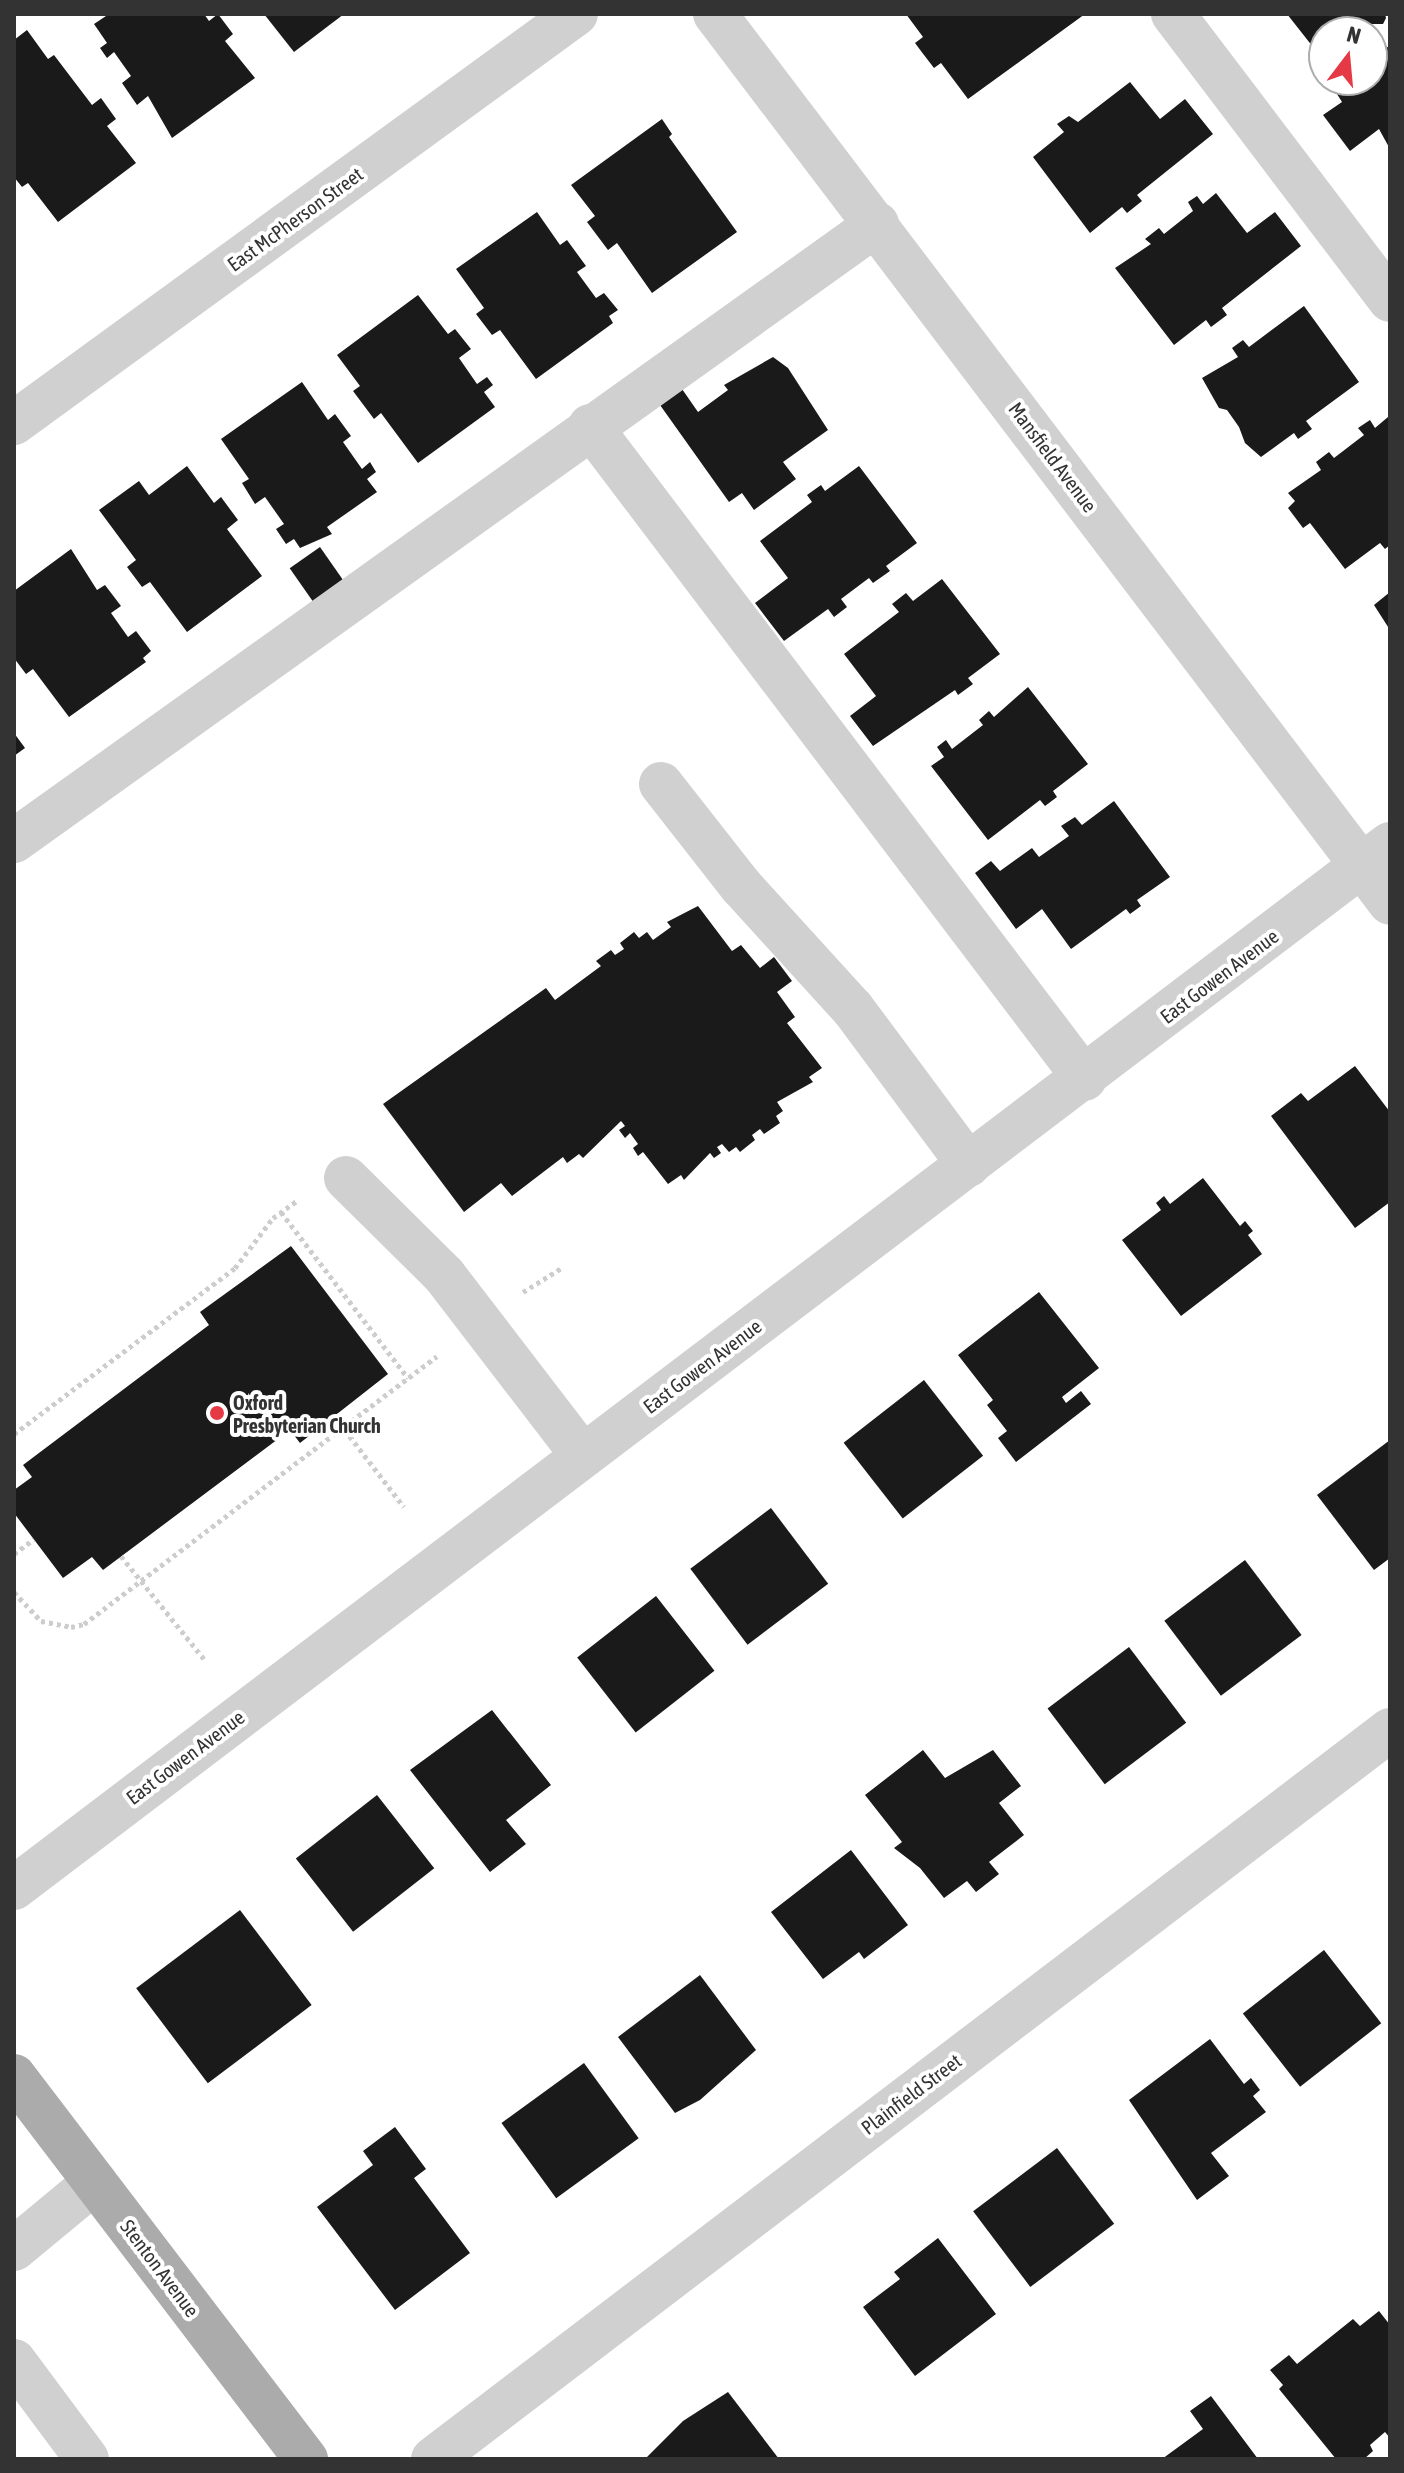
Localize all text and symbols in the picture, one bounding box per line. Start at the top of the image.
north arrow [1308,16,1388,96]
text: N [1344,21,1364,49]
street label: East McPherson Street [223,162,367,276]
street label: Mansfield Avenue [1004,397,1102,517]
street label: East Gowen Avenue [1155,924,1283,1028]
street label: East Gowen Avenue [638,1314,766,1418]
place label: Oxford Presbyterian Church [233,1390,381,1437]
marker: Oxford Presbyterian Church [208,1404,226,1422]
street label: East Gowen Avenue [121,1705,249,1809]
street label: Plainfield Street [856,2049,966,2139]
street label: Stenton Avenue [116,2215,204,2321]

